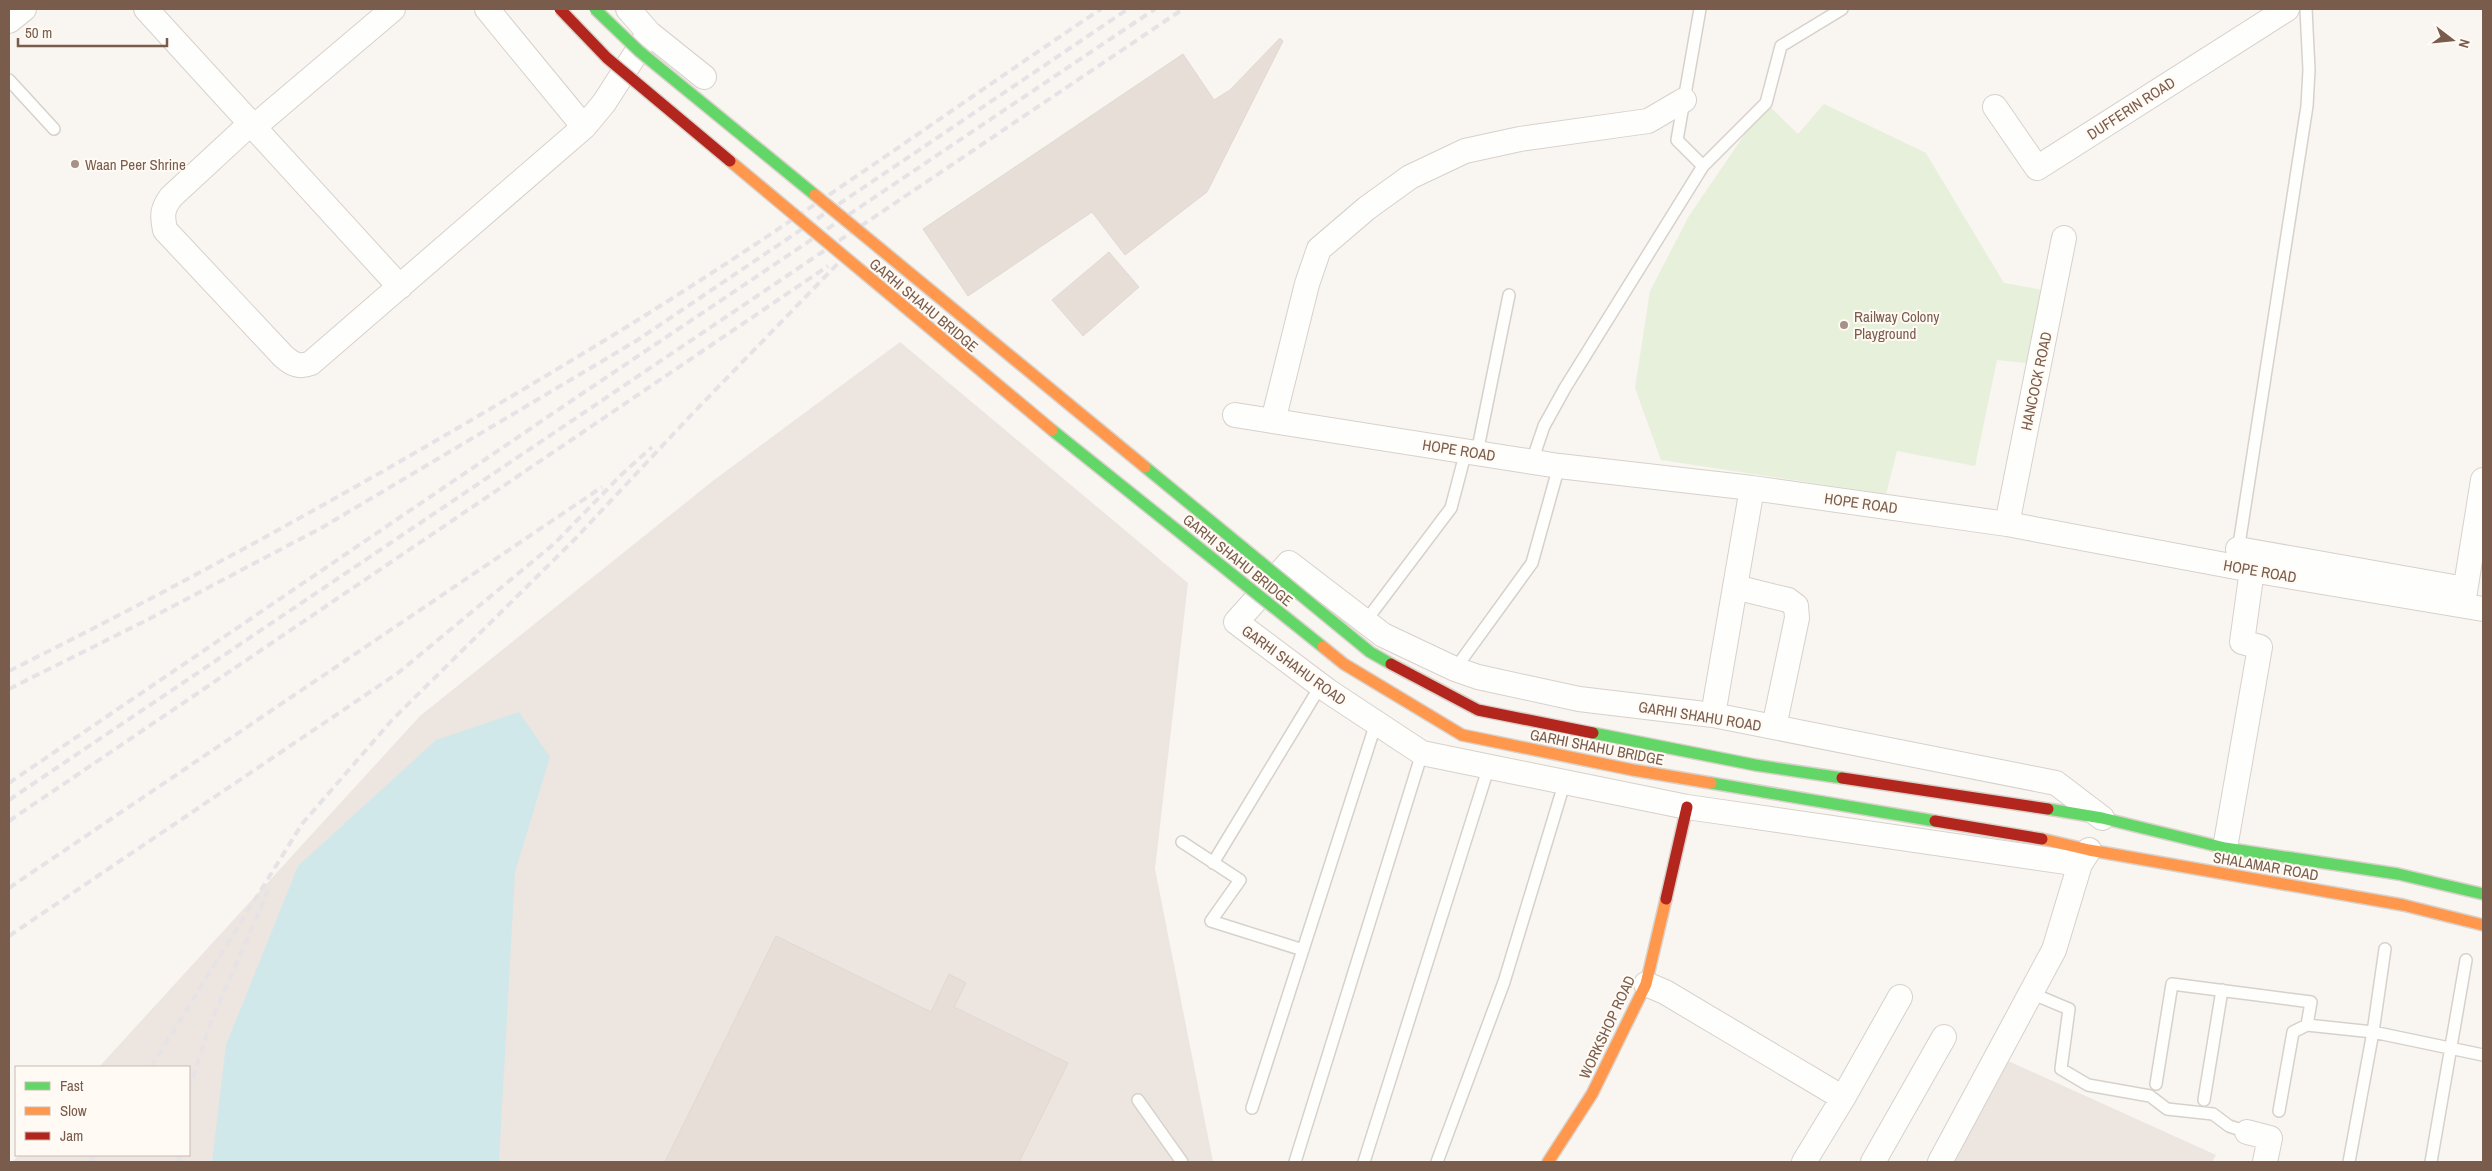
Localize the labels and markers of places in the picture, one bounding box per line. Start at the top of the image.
place label: Waan Peer Shrine [85,154,186,175]
marker: Waan Peer Shrine [69,158,81,170]
place label: Railway Colony Playground [1854,306,1940,344]
marker: Railway Colony Playground [1838,319,1850,331]

